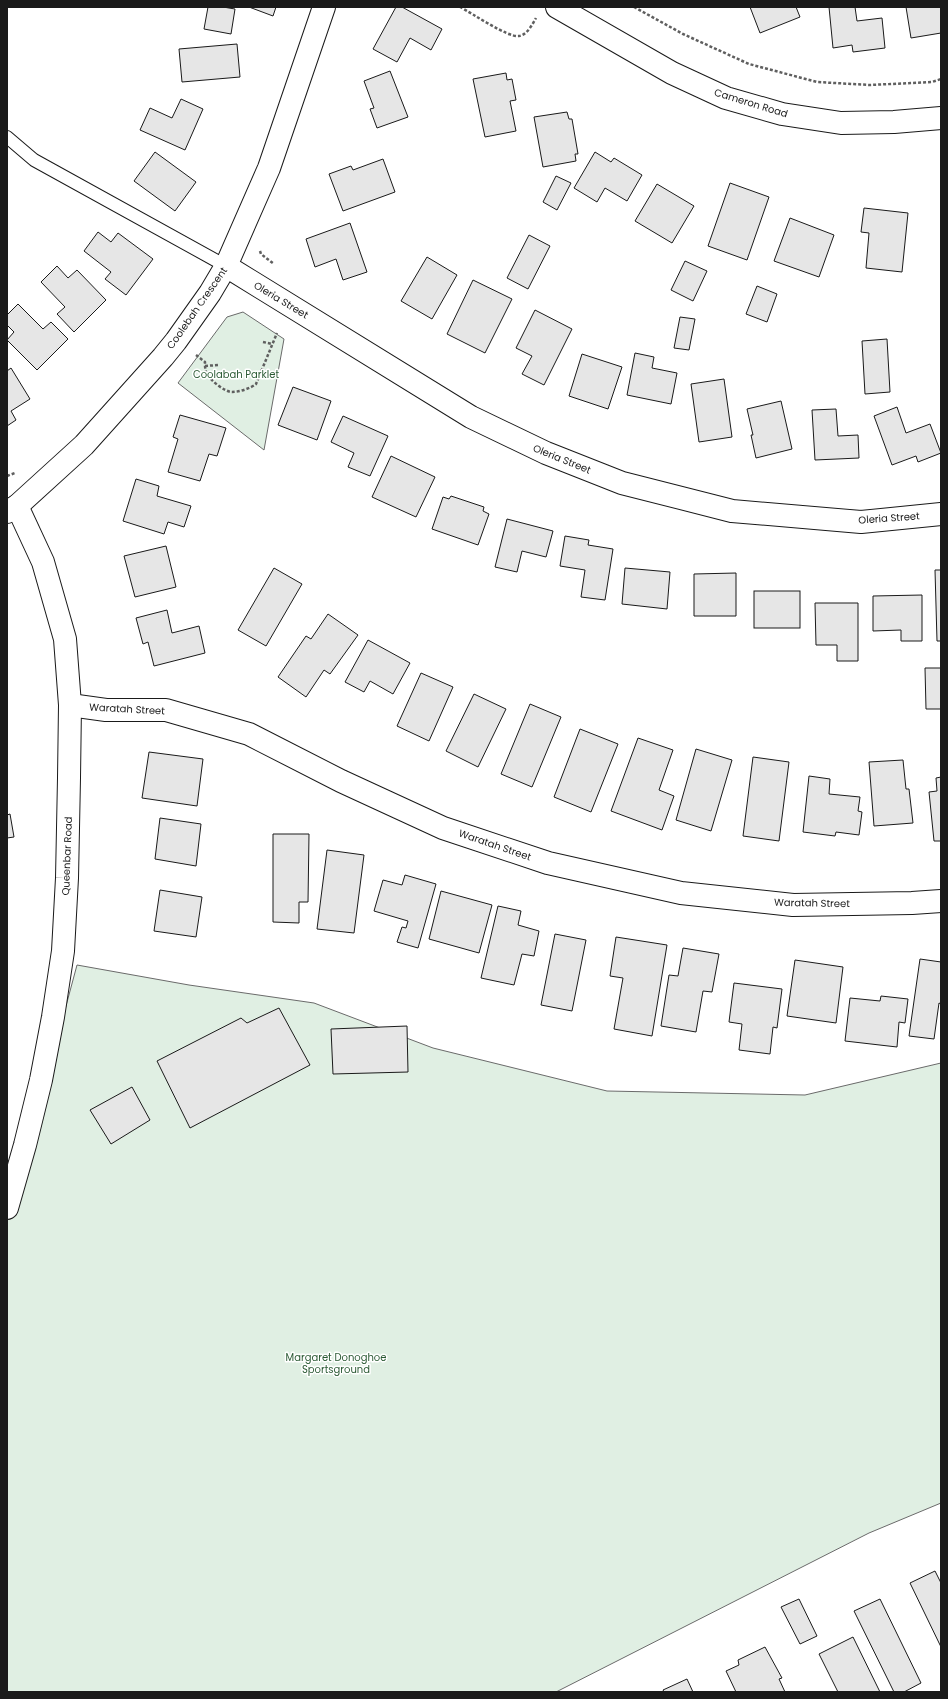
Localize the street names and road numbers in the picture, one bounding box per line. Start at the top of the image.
street label: Cameron Road [712,85,790,121]
street label: Coolebah Crescent [163,264,231,352]
street label: Oleria Street [251,278,311,322]
street label: Oleria Street [531,441,594,478]
street label: Oleria Street [858,508,921,528]
street label: Waratah Street [89,700,166,718]
street label: Queenbar Road [58,816,76,896]
street label: Waratah Street [457,826,534,865]
street label: Waratah Street [774,895,850,911]

